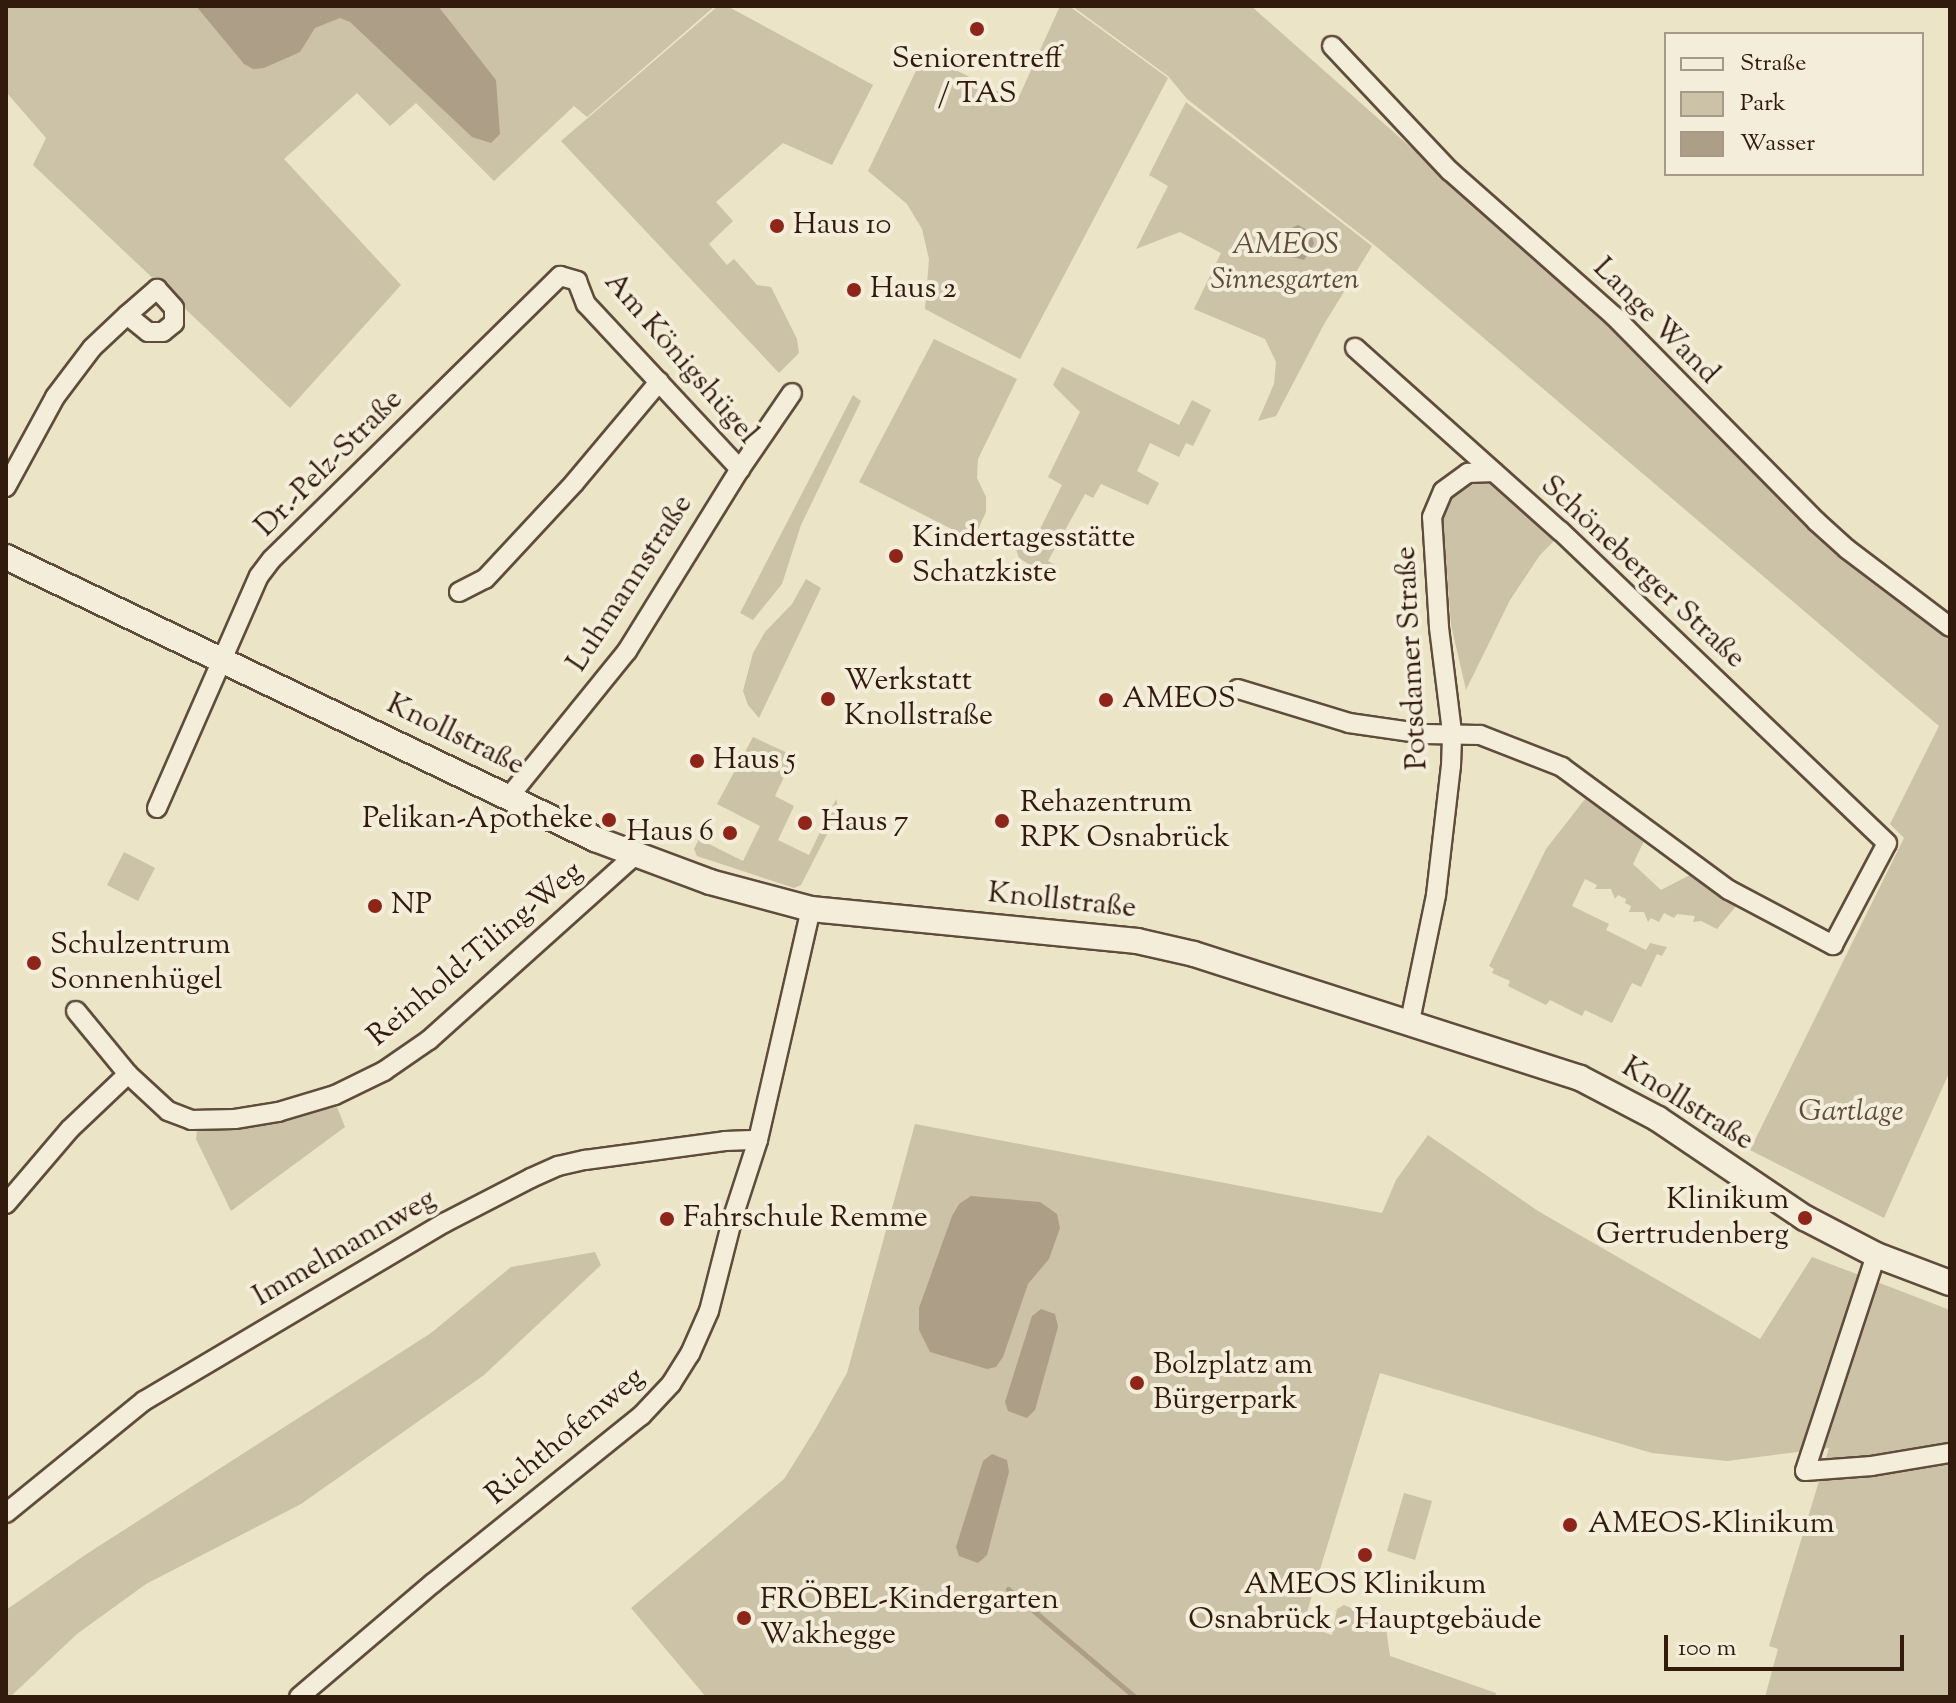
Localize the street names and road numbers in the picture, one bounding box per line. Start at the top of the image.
street label: Lange Wand [1584,251,1726,393]
street label: Am Königshügel [596,266,764,452]
street label: Dr.-Pelz-Straße [249,383,411,545]
street label: Schöneberger Straße [1532,469,1752,677]
street label: Luhmannstraße [560,489,702,679]
street label: Potsdamer Straße [1389,545,1437,771]
street label: Knollstraße [380,687,530,785]
street label: Reinhold-Tiling-Weg [361,855,591,1055]
street label: Knollstraße [986,876,1138,928]
street label: Knollstraße [1614,1050,1760,1160]
street label: Immelmannweg [247,1182,443,1316]
street label: Richthofenweg [480,1360,652,1514]

